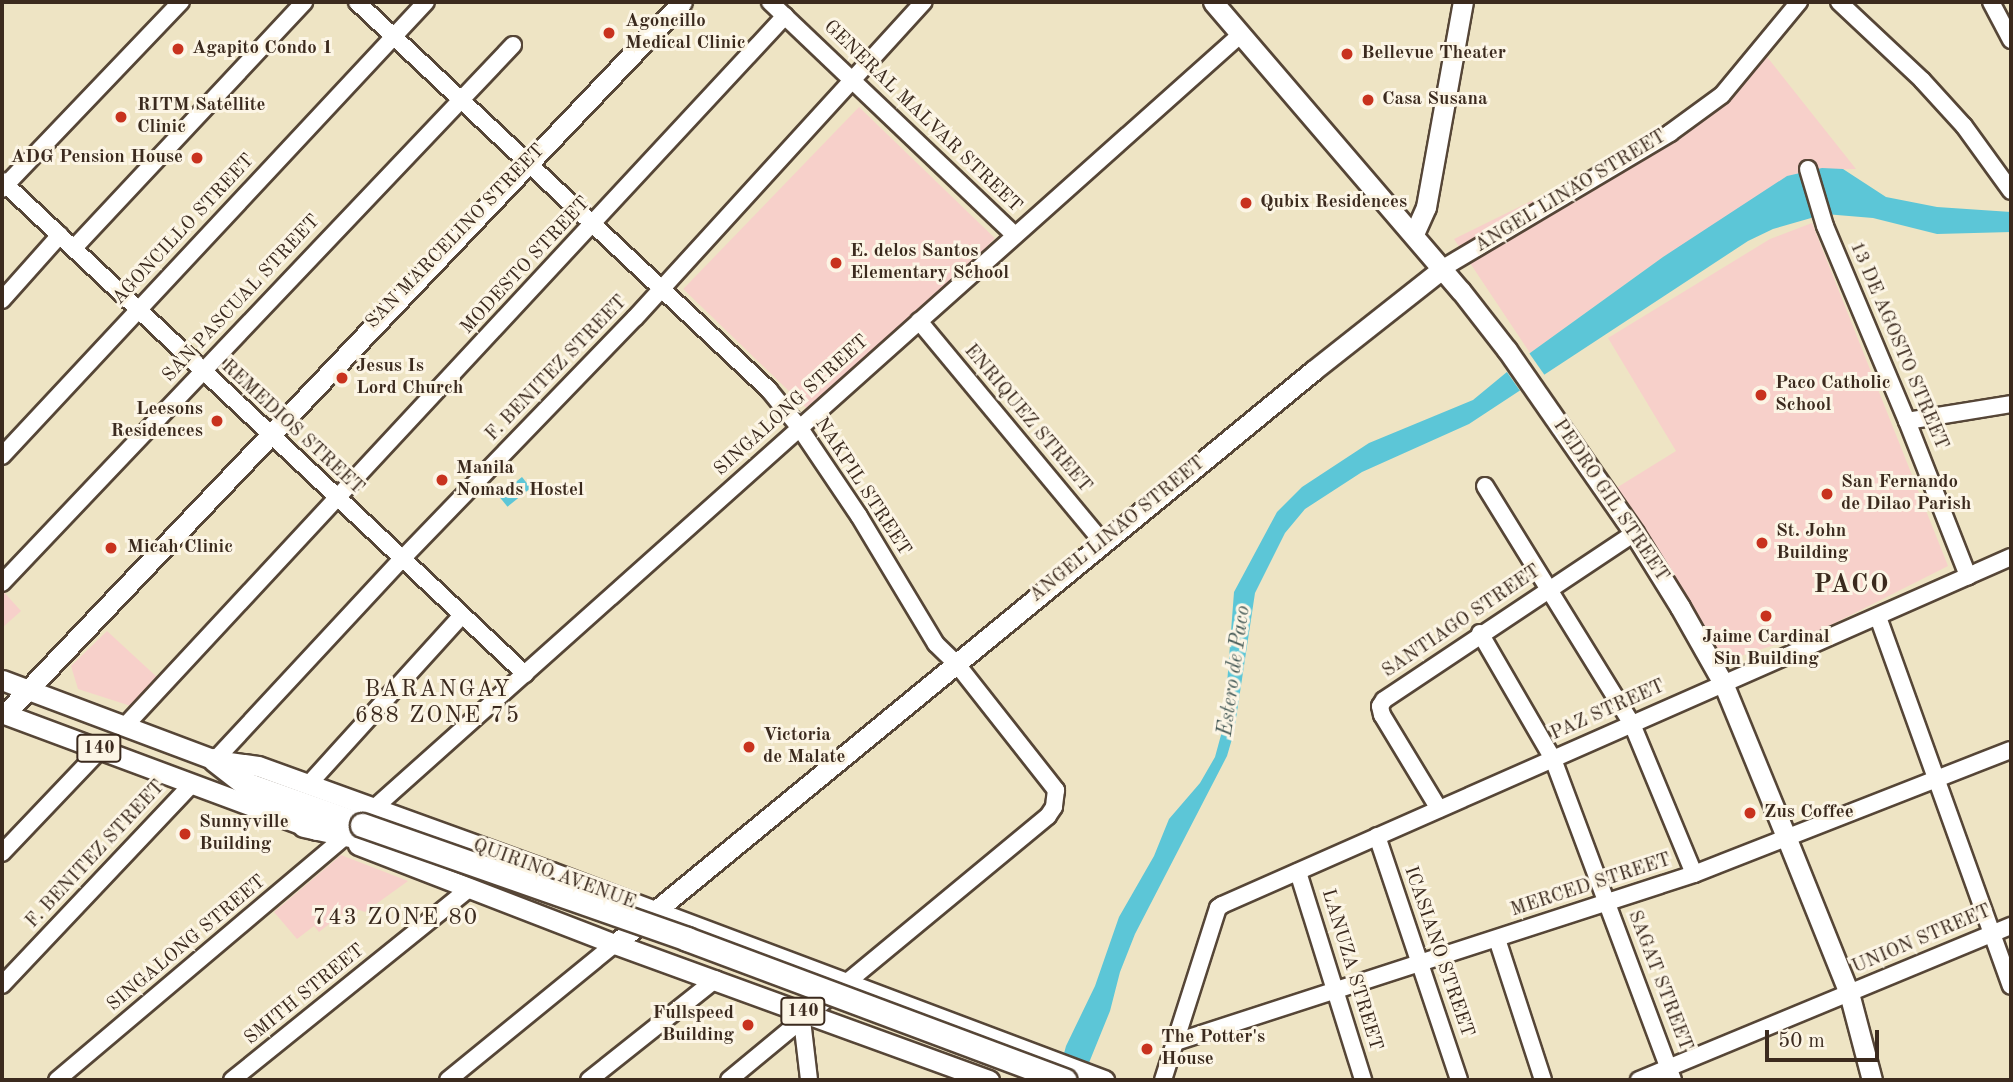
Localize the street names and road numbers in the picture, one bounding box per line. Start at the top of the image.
street label: GENERAL MALVAR STREET [818,16,1026,218]
street label: ANGEL LINAO STREET [1471,126,1671,258]
street label: SAN MARCELINO STREET [362,140,550,334]
street label: AGONCILLO STREET [108,150,260,310]
street label: MODESTO STREET [456,192,596,340]
street label: SAN PASCUAL STREET [158,211,326,387]
street label: 13 DE AGOSTO STREET [1844,238,1952,454]
street label: F. BENITEZ STREET [482,291,632,447]
street label: SINGALONG STREET [710,331,874,481]
street label: ENRIQUEZ STREET [958,340,1096,498]
street label: REMEDIOS STREET [216,356,368,500]
street label: NAKPIL STREET [809,414,915,560]
street label: PEDRO GIL STREET [1547,415,1673,587]
street label: ANGEL LINAO STREET [1026,452,1210,608]
street label: SANTIAGO STREET [1378,560,1546,684]
street label: PAZ STREET [1547,676,1669,746]
road number: 140 [76,734,122,762]
street label: F. BENITEZ STREET [22,776,170,934]
street label: QUIRINO AVENUE [469,835,639,915]
street label: MERCED STREET [1508,849,1674,923]
street label: ICASIANO STREET [1398,863,1478,1041]
street label: SINGALONG STREET [103,871,271,1017]
street label: LANUZA STREET [1316,887,1386,1053]
street label: UNION STREET [1849,900,1995,980]
street label: SAGAT STREET [1622,908,1696,1054]
street label: SMITH STREET [240,940,370,1050]
road number: 140 [780,996,826,1026]

